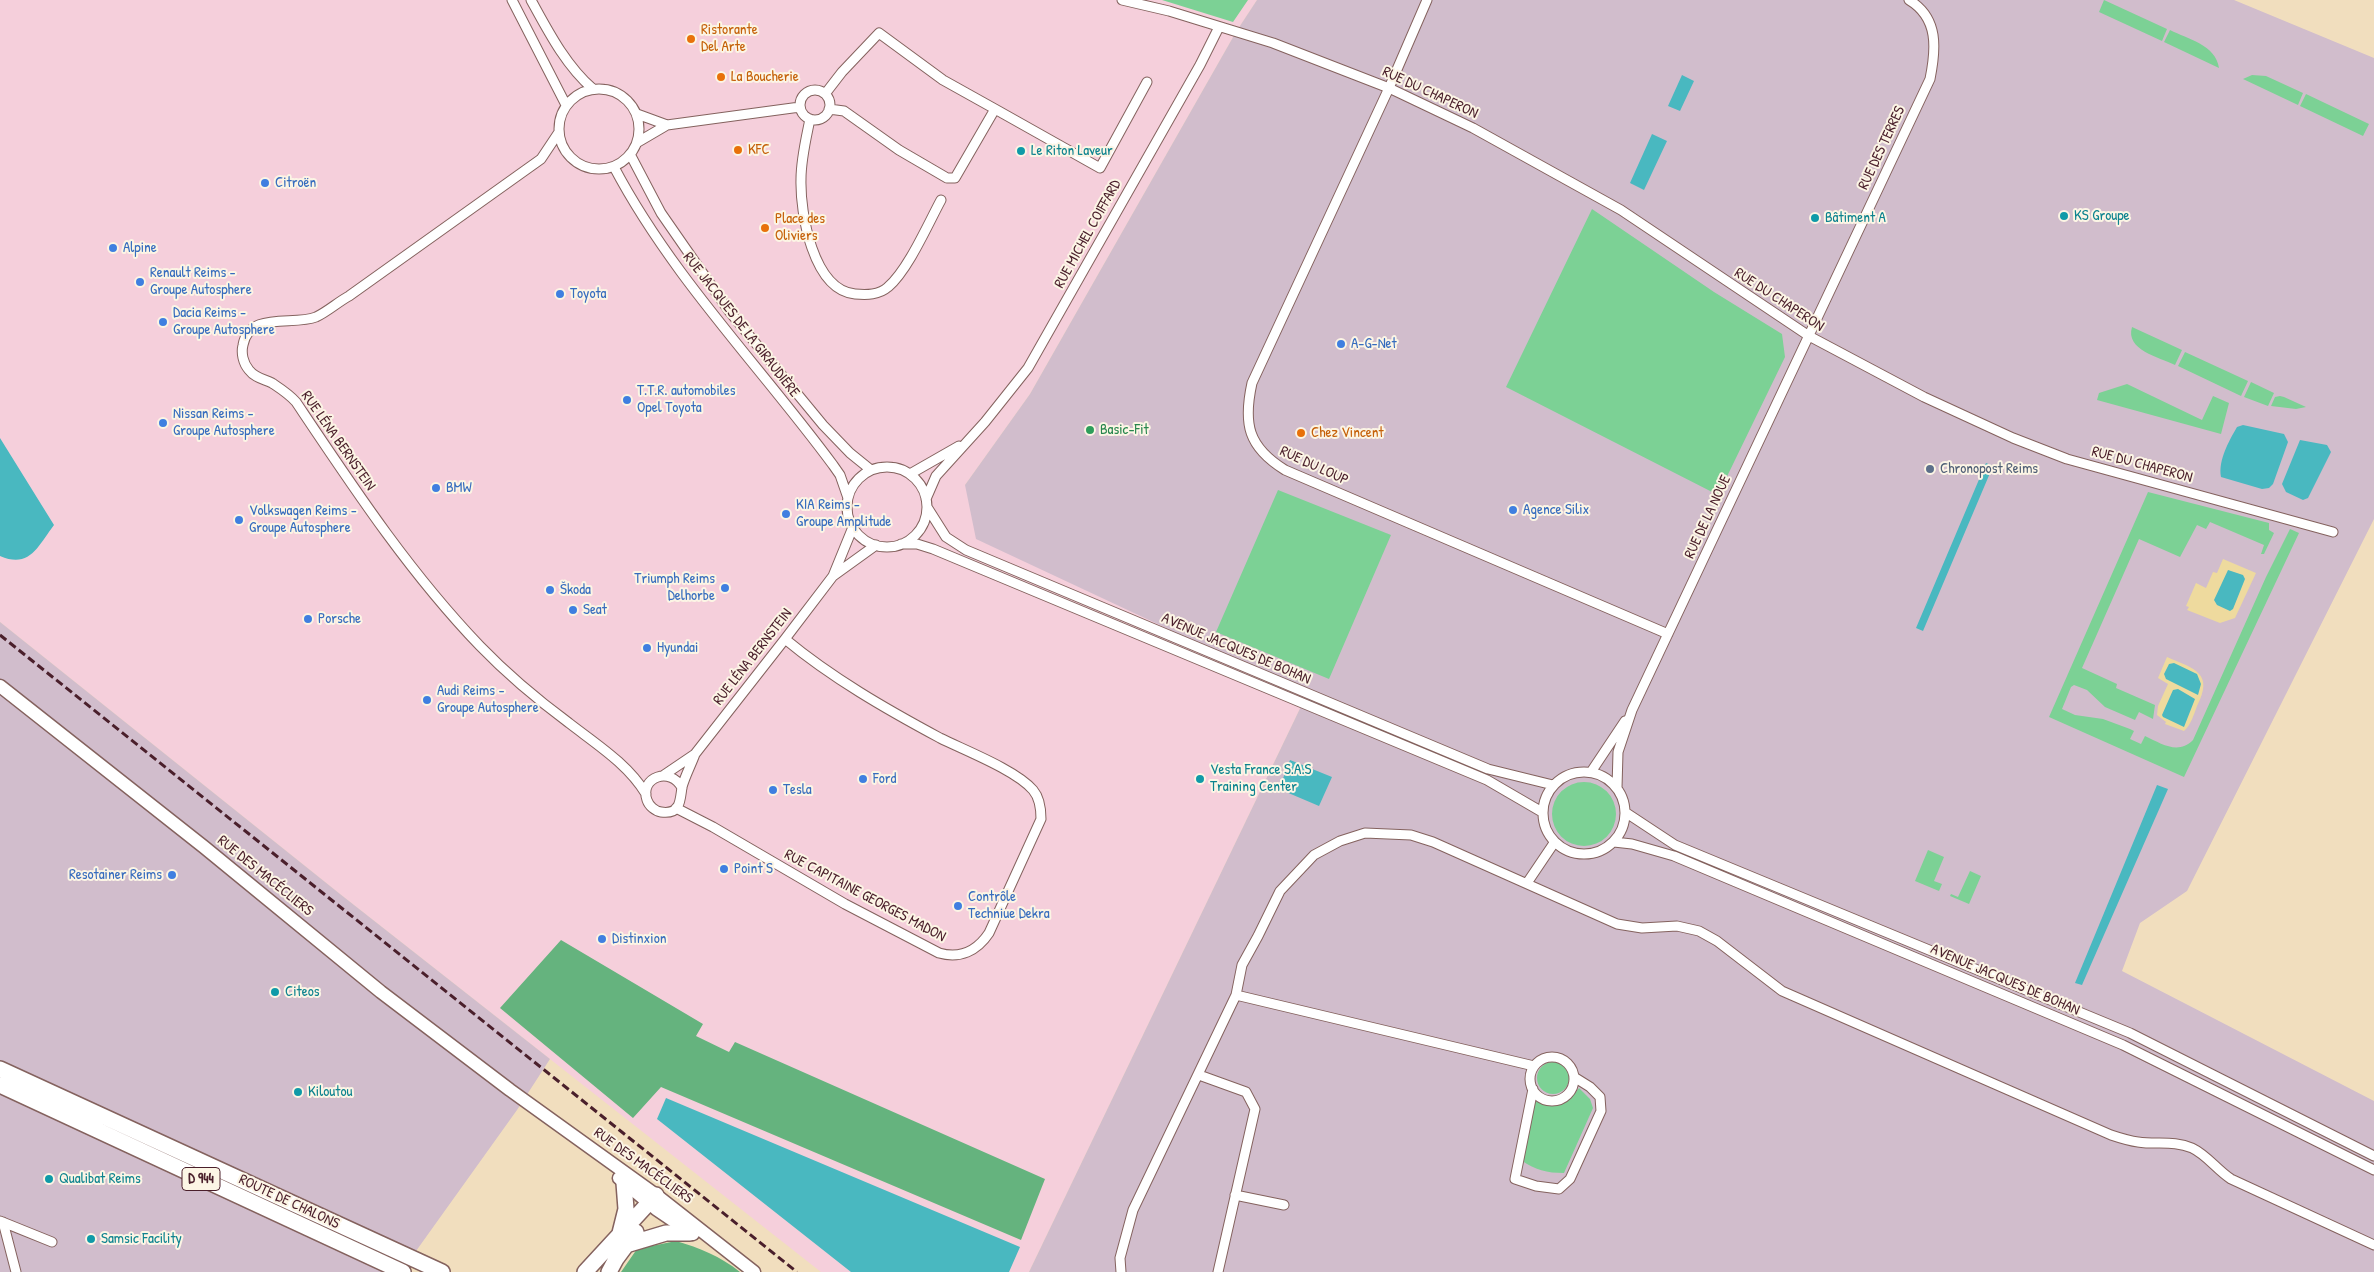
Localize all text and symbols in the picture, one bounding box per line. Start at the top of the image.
place label: Ristorante Del Arte [701,21,758,56]
marker: Ristorante Del Arte [685,33,697,45]
street label: RUE DU CHAPERON [1379,63,1481,123]
place label: La Boucherie [731,68,799,86]
marker: La Boucherie [715,71,727,83]
street label: RUE DES TERRES [1855,103,1909,193]
place label: KFC [748,141,770,159]
place label: Le Riton Laveur [1031,142,1113,160]
marker: KFC [732,144,744,156]
marker: Le Riton Laveur [1015,145,1027,157]
place label: Citroën [275,174,316,192]
marker: Citroën [259,177,271,189]
street label: RUE MICHEL COIFFARD [1051,177,1125,291]
place label: KS Groupe [2074,207,2130,225]
place label: Bâtiment A [1825,209,1886,227]
place label: Place des Oliviers [775,210,825,245]
marker: KS Groupe [2058,210,2070,222]
marker: Bâtiment A [1809,212,1821,224]
marker: Place des Oliviers [759,222,771,234]
place label: Alpine [123,239,157,257]
marker: Alpine [107,242,119,254]
street label: RUE JACQUES DE LA GIRAUDIÈRE [679,249,803,401]
place label: Renault Reims - Groupe Autosphere [150,264,252,299]
street label: RUE DU CHAPERON [1731,264,1827,336]
marker: Renault Reims - Groupe Autosphere [134,276,146,288]
place label: Toyota [570,285,606,303]
marker: Toyota [554,288,566,300]
place label: Dacia Reims - Groupe Autosphere [173,304,275,339]
marker: Dacia Reims - Groupe Autosphere [157,316,169,328]
place label: A-G-Net [1351,335,1397,353]
marker: A-G-Net [1335,338,1347,350]
place label: T.T.R. automobiles Opel Toyota [637,382,736,417]
street label: RUE LÉNA BERNSTEIN [297,388,379,494]
marker: T.T.R. automobiles Opel Toyota [621,394,633,406]
place label: Nissan Reims - Groupe Autosphere [173,405,275,440]
marker: Nissan Reims - Groupe Autosphere [157,417,169,429]
place label: Basic-Fit [1100,421,1149,439]
marker: Basic-Fit [1084,424,1096,436]
place label: Chez Vincent [1311,424,1384,442]
marker: Chez Vincent [1295,427,1307,439]
street label: RUE DU LOUP [1277,442,1351,490]
street label: RUE DU CHAPERON [2090,443,2194,487]
place label: Chronopost Reims [1940,460,2038,478]
marker: Chronopost Reims [1924,463,1936,475]
street label: RUE DE LA NOUE [1681,472,1735,562]
place label: BMW [446,479,472,497]
marker: BMW [430,482,442,494]
place label: KIA Reims - Groupe Amplitude [796,496,891,531]
place label: Agence Silix [1523,501,1589,519]
place label: Volkswagen Reims - Groupe Autosphere [249,502,357,537]
marker: Agence Silix [1507,504,1519,516]
marker: KIA Reims - Groupe Amplitude [780,508,792,520]
marker: Volkswagen Reims - Groupe Autosphere [233,514,245,526]
place label: Triumph Reims Delhorbe [634,570,715,605]
place label: Škoda [560,581,591,599]
marker: Triumph Reims Delhorbe [719,582,731,594]
marker: Škoda [544,584,556,596]
place label: Seat [583,601,607,619]
marker: Seat [567,604,579,616]
street label: RUE LÉNA BERNSTEIN [710,605,796,709]
street label: AVENUE JACQUES DE BOHAN [1159,609,1313,689]
place label: Porsche [318,610,361,628]
marker: Porsche [302,613,314,625]
place label: Hyundai [657,639,698,657]
marker: Hyundai [641,642,653,654]
place label: Audi Reims - Groupe Autosphere [437,682,539,717]
marker: Audi Reims - Groupe Autosphere [421,694,433,706]
place label: Vesta France S.A.S Training Center [1210,761,1311,796]
place label: Ford [873,770,896,788]
marker: Ford [857,773,869,785]
marker: Vesta France S.A.S Training Center [1194,773,1206,785]
place label: Tesla [783,781,812,799]
marker: Tesla [767,784,779,796]
street label: RUE DES MACÉCLIERS [213,832,317,920]
street label: RUE CAPITAINE GEORGES MADON [781,846,949,946]
place label: Point S [734,860,773,878]
marker: Point S [718,863,730,875]
place label: Resotainer Reims [69,866,162,884]
marker: Resotainer Reims [166,869,178,881]
place label: Contrôle Techniue Dekra [968,888,1050,923]
marker: Contrôle Techniue Dekra [952,900,964,912]
place label: Distinxion [612,930,666,948]
marker: Distinxion [596,933,608,945]
street label: AVENUE JACQUES DE BOHAN [1928,940,2082,1020]
place label: Citeos [285,983,320,1001]
marker: Citeos [269,986,281,998]
place label: Kiloutou [308,1083,352,1101]
marker: Kiloutou [292,1086,304,1098]
street label: RUE DES MACÉCLIERS [590,1124,696,1208]
road number: D 944 [182,1168,220,1190]
place label: Qualibat Reims [59,1170,141,1188]
street label: ROUTE DE CHALONS [236,1171,342,1233]
marker: Qualibat Reims [43,1173,55,1185]
place label: Samsic Facility [101,1230,182,1248]
marker: Samsic Facility [85,1233,97,1245]

